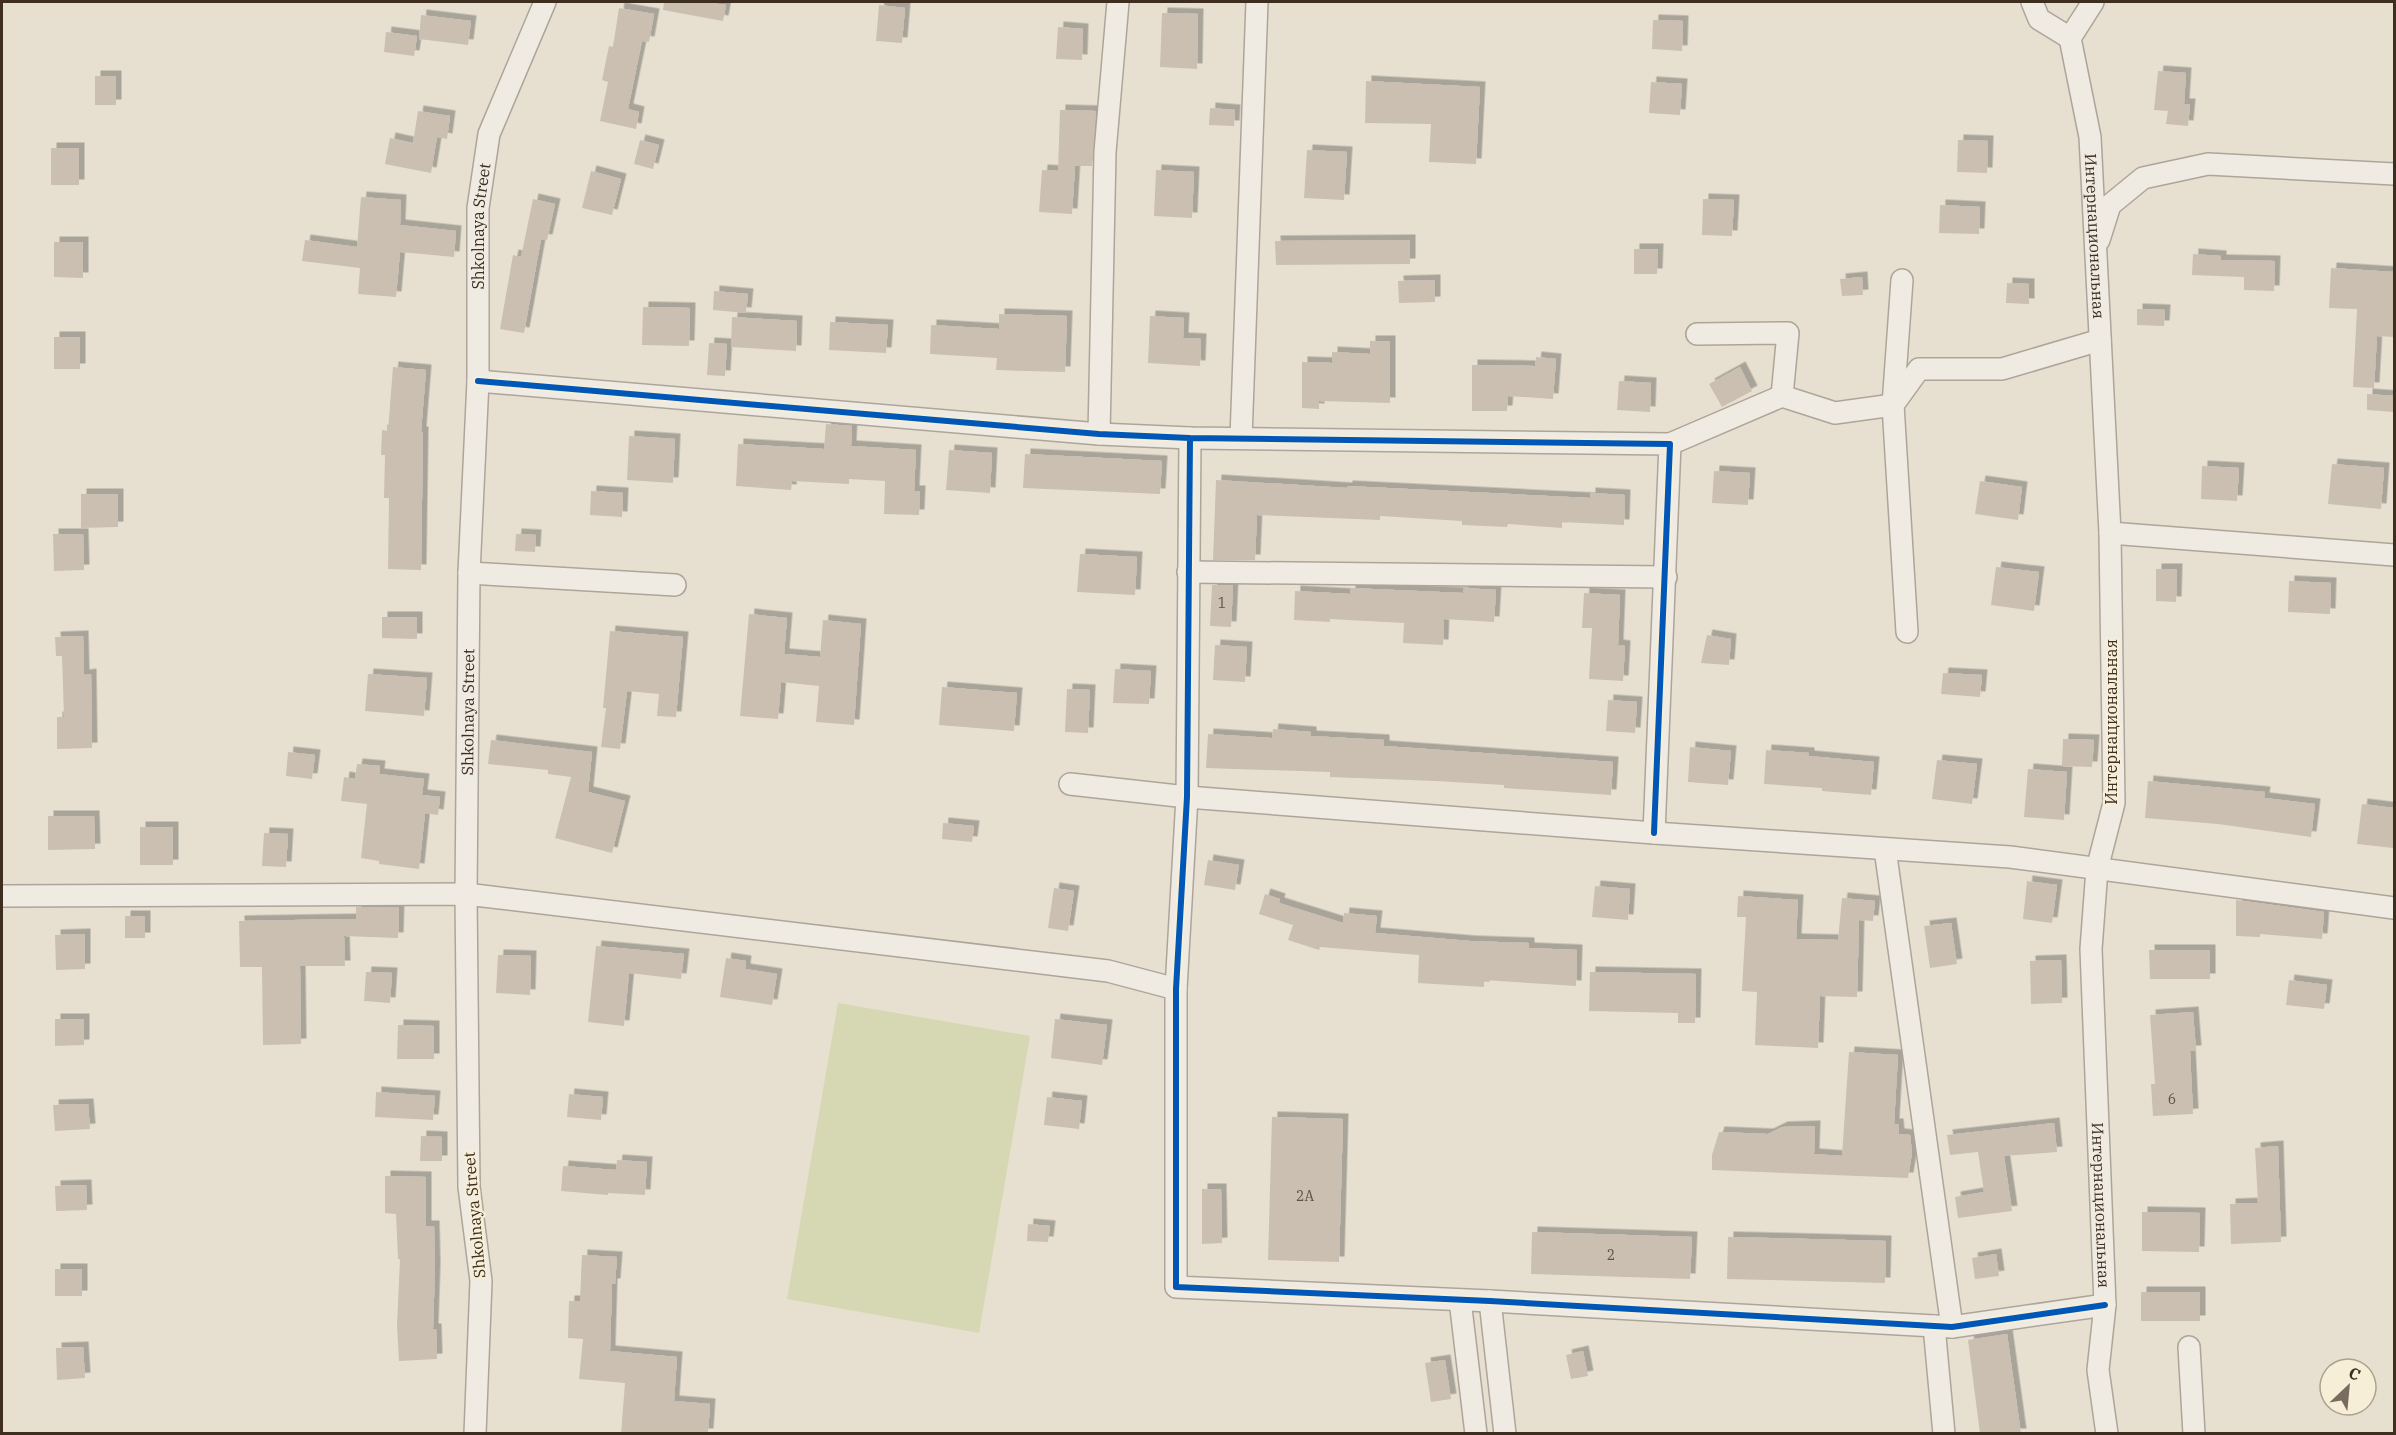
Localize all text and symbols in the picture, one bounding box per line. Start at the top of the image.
street label: Интернациональная [2081,153,2109,319]
street label: Shkolnaya Street [468,161,495,290]
house number: 1 [1218,594,1226,612]
street label: Интернациональная [2101,639,2121,805]
street label: Shkolnaya Street [457,648,478,775]
house number: 6 [2168,1090,2176,1108]
street label: Интернациональная [2088,1122,2114,1288]
street label: Shkolnaya Street [458,1151,489,1279]
house number: 2А [1296,1187,1314,1205]
house number: 2 [1607,1246,1615,1264]
north arrow [2318,1357,2378,1417]
text: С [2345,1362,2364,1385]

